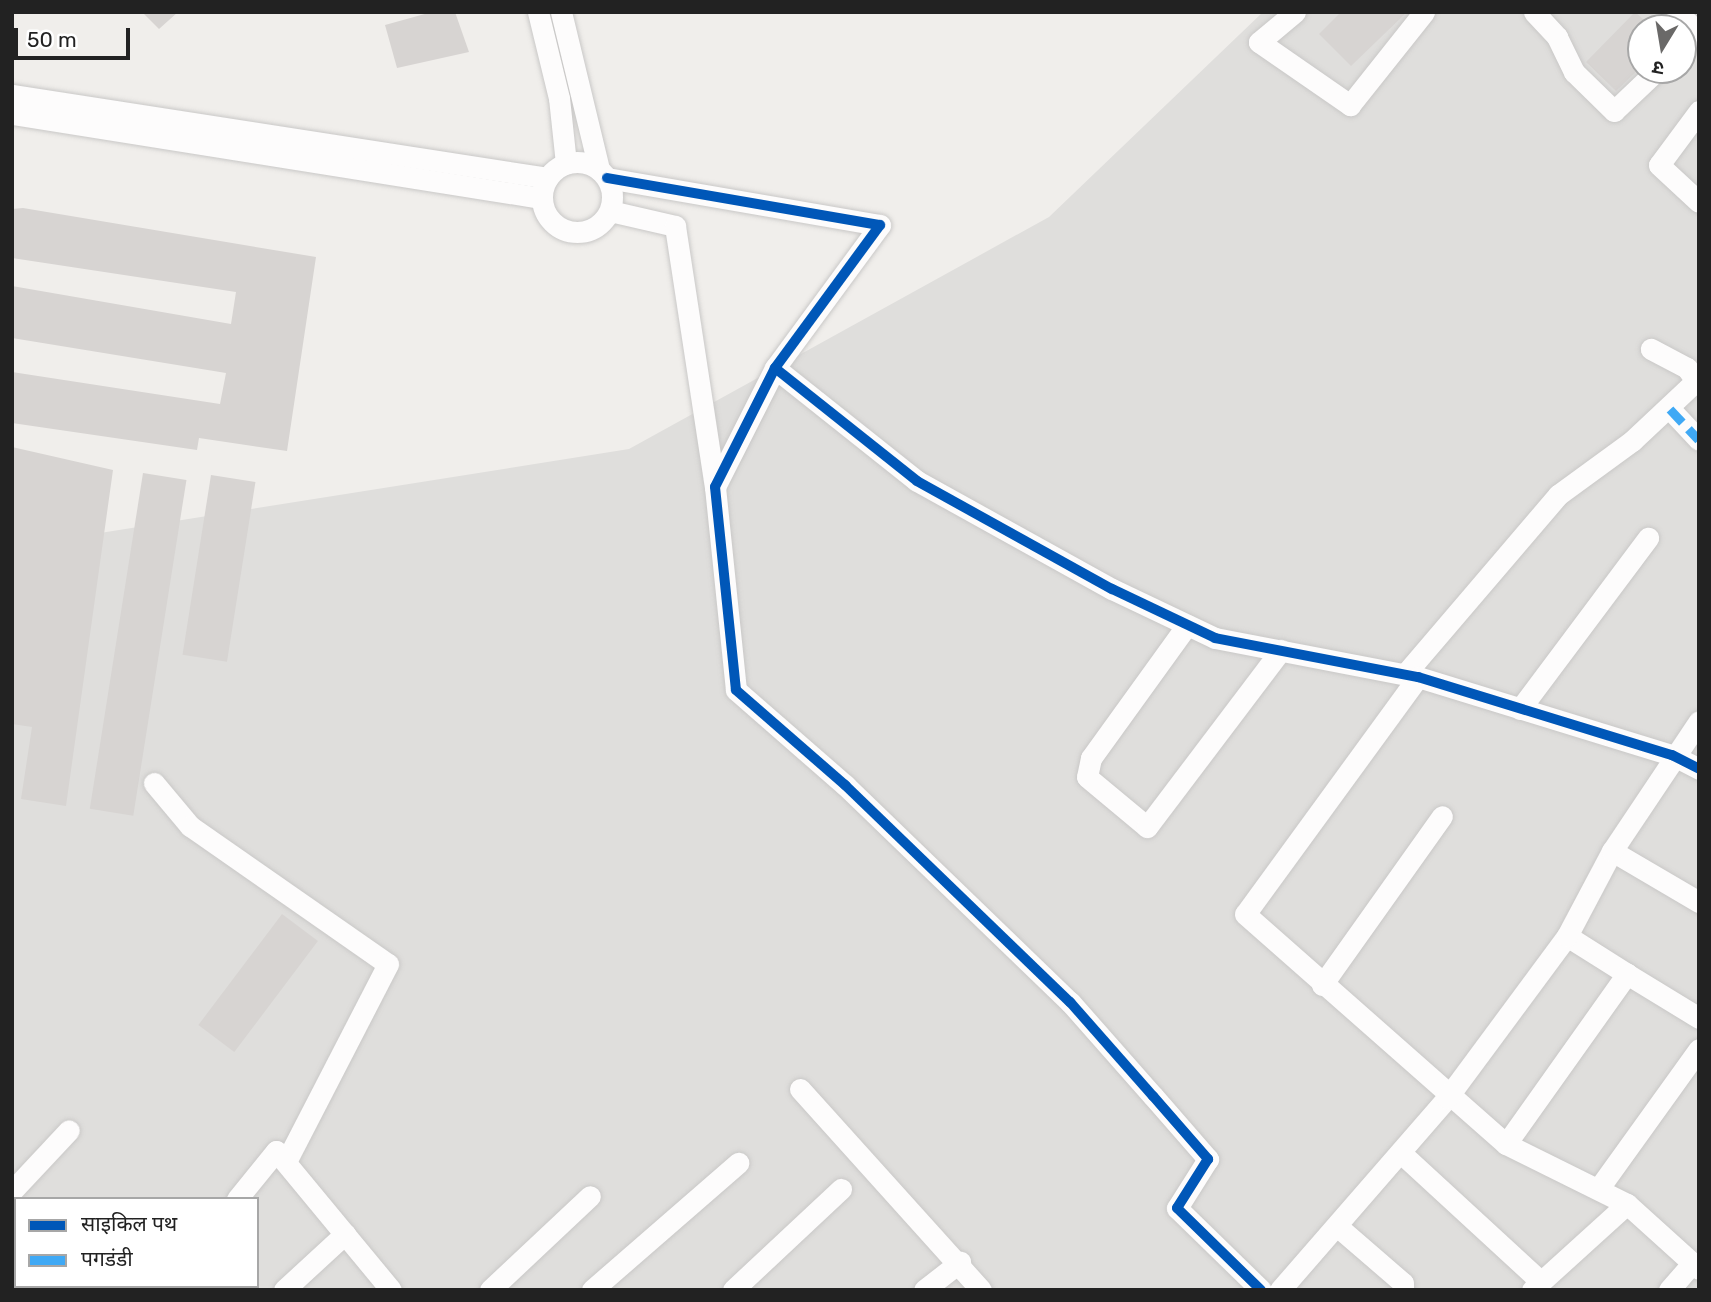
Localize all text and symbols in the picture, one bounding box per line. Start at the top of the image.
scale bar [18,14,133,58]
north arrow [1627,14,1697,84]
text: 50 m [27,27,77,52]
text: उ [1651,56,1666,80]
legend [14,1197,259,1288]
text: साइकिल पथ [81,1211,177,1236]
text: पगडंडी [81,1246,133,1271]

